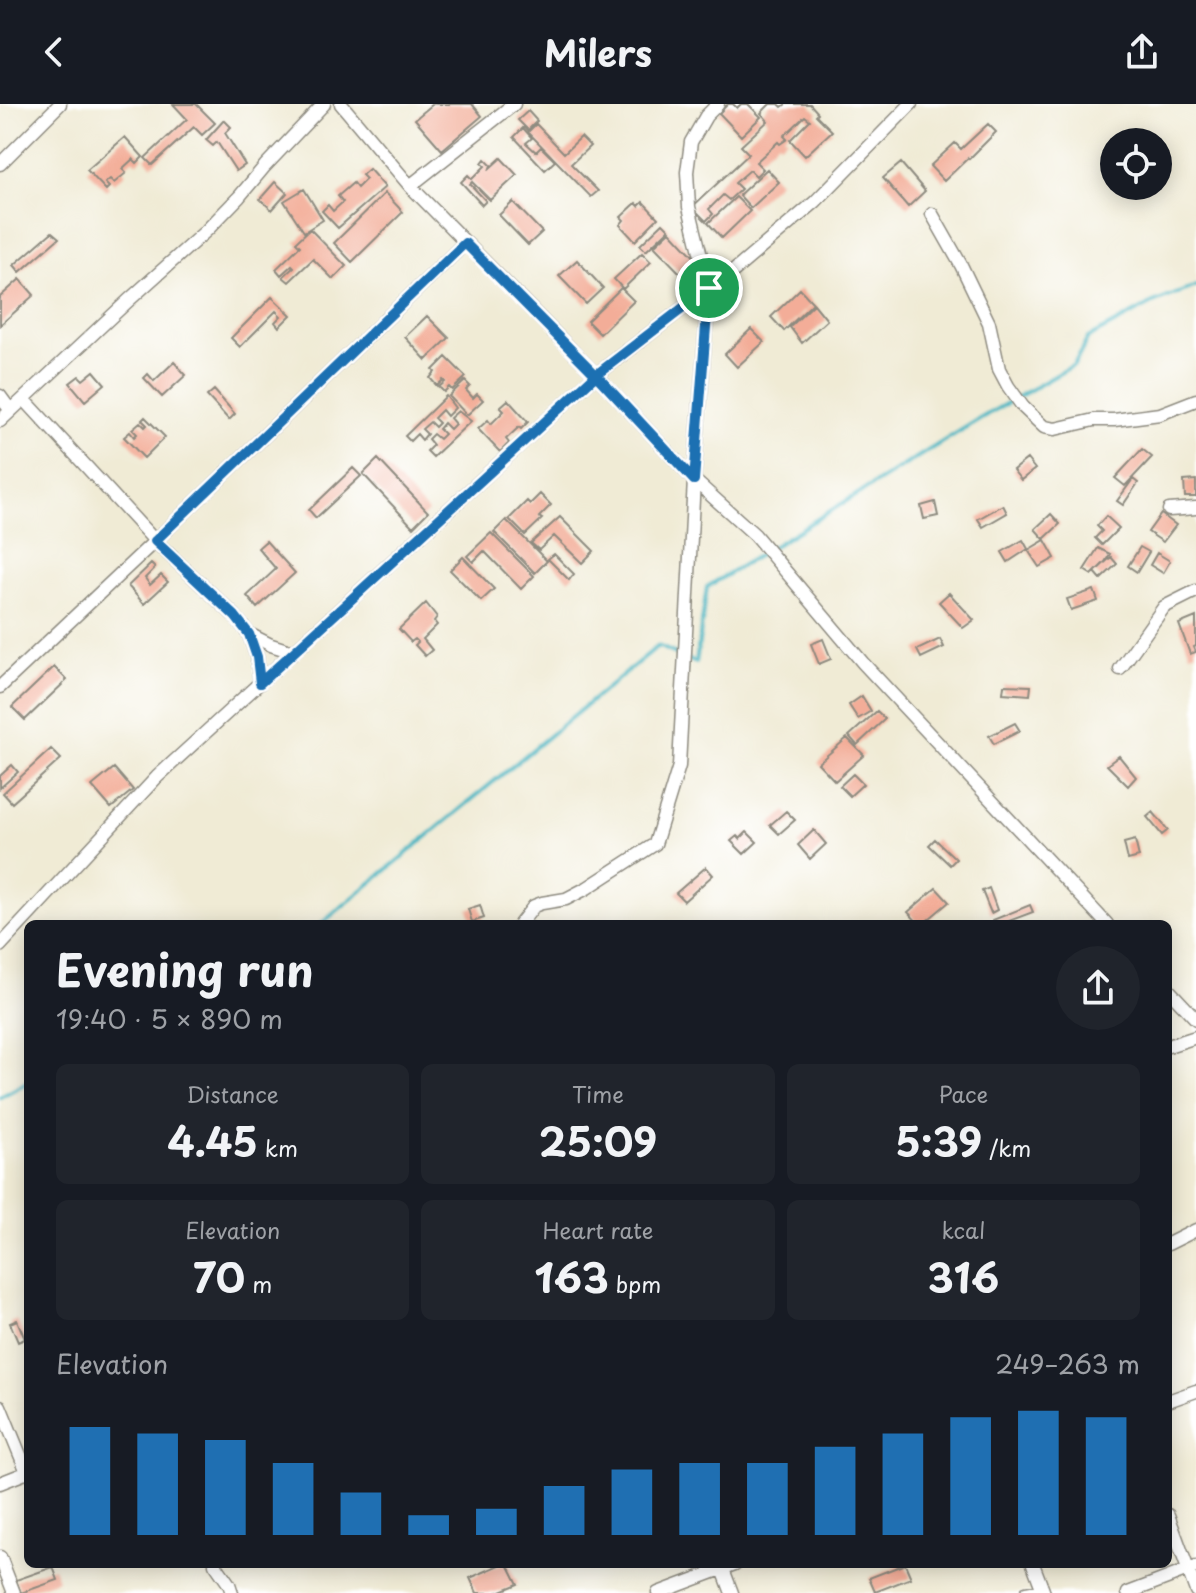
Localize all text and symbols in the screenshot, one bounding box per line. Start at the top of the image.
text: Milers [544,25,652,79]
icon: back [32,30,76,74]
icon: share [1120,30,1164,74]
map controls [1100,128,1172,200]
button: locate [1100,128,1172,200]
pin [675,254,743,322]
icon: arrive [687,266,731,310]
text: Evening run [56,936,314,1002]
button: share [1056,946,1140,1030]
text: 19:40 · 5 × 890 m [56,999,283,1038]
text: Distance [187,1077,279,1110]
text: Time [572,1077,624,1110]
text: Pace [939,1077,988,1110]
text: 4.45 [167,1110,258,1171]
text: 25:09 [539,1110,657,1171]
text: 5:39 [895,1110,982,1171]
text: km [258,1131,298,1164]
text: /km [982,1131,1031,1164]
text: Elevation [185,1213,280,1246]
text: Heart rate [542,1213,654,1246]
text: kcal [941,1213,985,1246]
text: 70 [193,1246,245,1307]
text: 163 [535,1246,609,1307]
text: 316 [928,1246,999,1307]
text: m [245,1267,272,1300]
text: bpm [609,1267,661,1300]
text: Elevation [56,1344,168,1383]
text: 249–263 m [995,1344,1140,1383]

